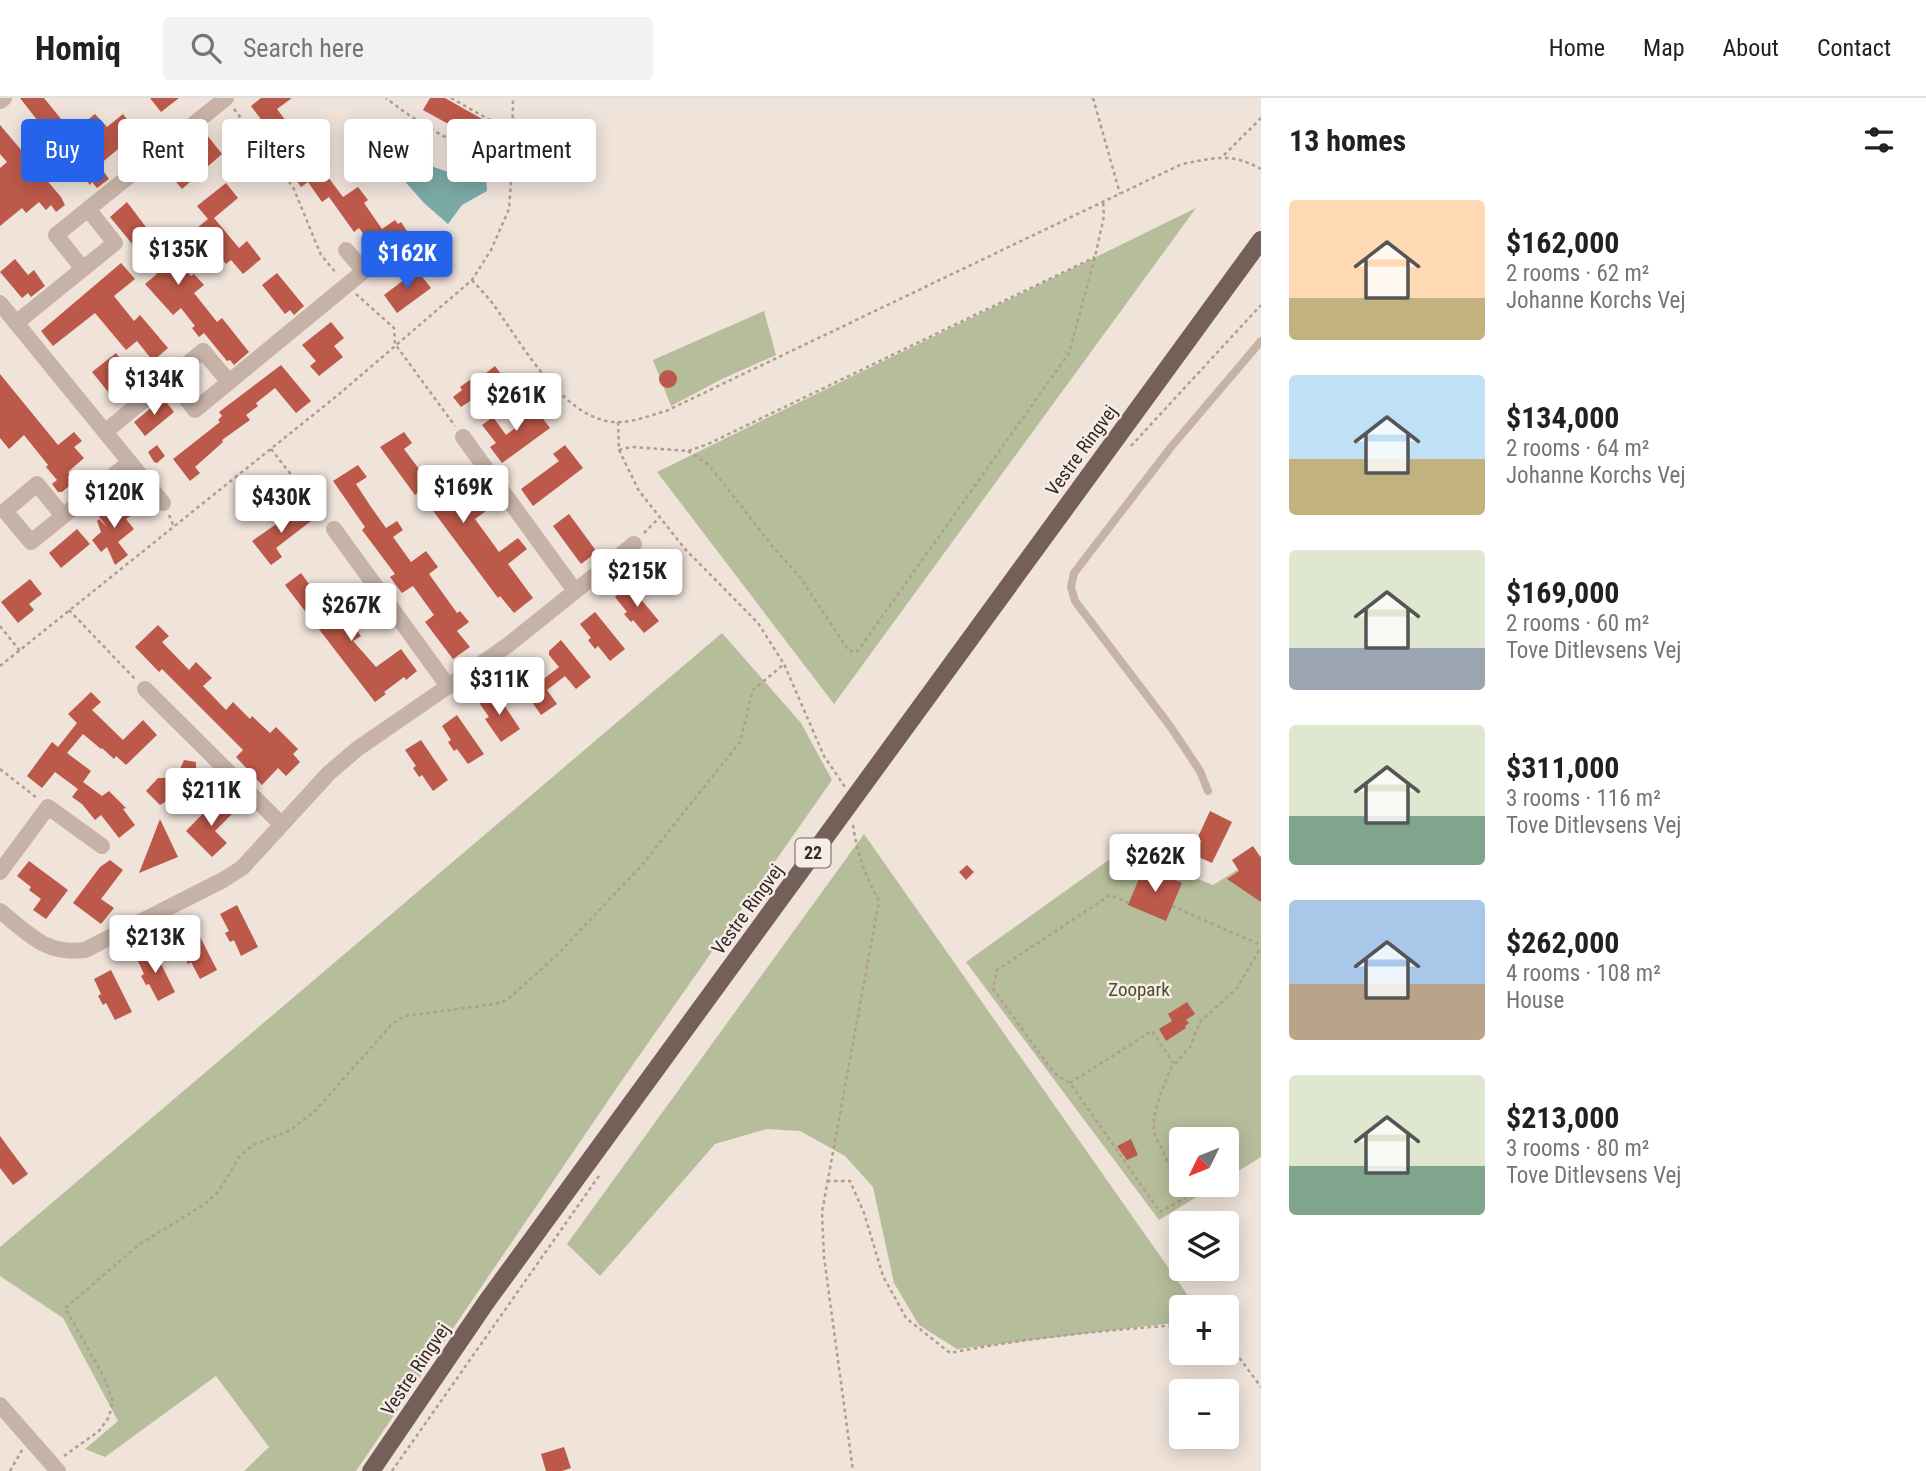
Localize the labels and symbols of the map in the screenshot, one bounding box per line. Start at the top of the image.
pin: $135K [129,228,227,287]
pin: $162K [358,232,456,291]
pin: $134K [105,358,203,417]
pin: $261K [467,374,565,433]
street label: Vestre Ringvej [1041,400,1122,500]
pin: $169K [414,466,512,525]
pin: $120K [65,470,163,530]
pin: $430K [232,476,330,535]
pin: $215K [588,550,686,609]
pin: $267K [302,584,400,643]
pin: $311K [450,658,548,717]
pin: $211K [162,768,260,828]
pin: $262K [1106,834,1204,894]
road number: 22 [796,838,830,868]
street label: Vestre Ringvej [707,859,788,959]
pin: $213K [106,916,204,975]
park label: Zoopark [1108,978,1170,1001]
north arrow [1169,1127,1239,1197]
street label: Vestre Ringvej [376,1319,455,1420]

